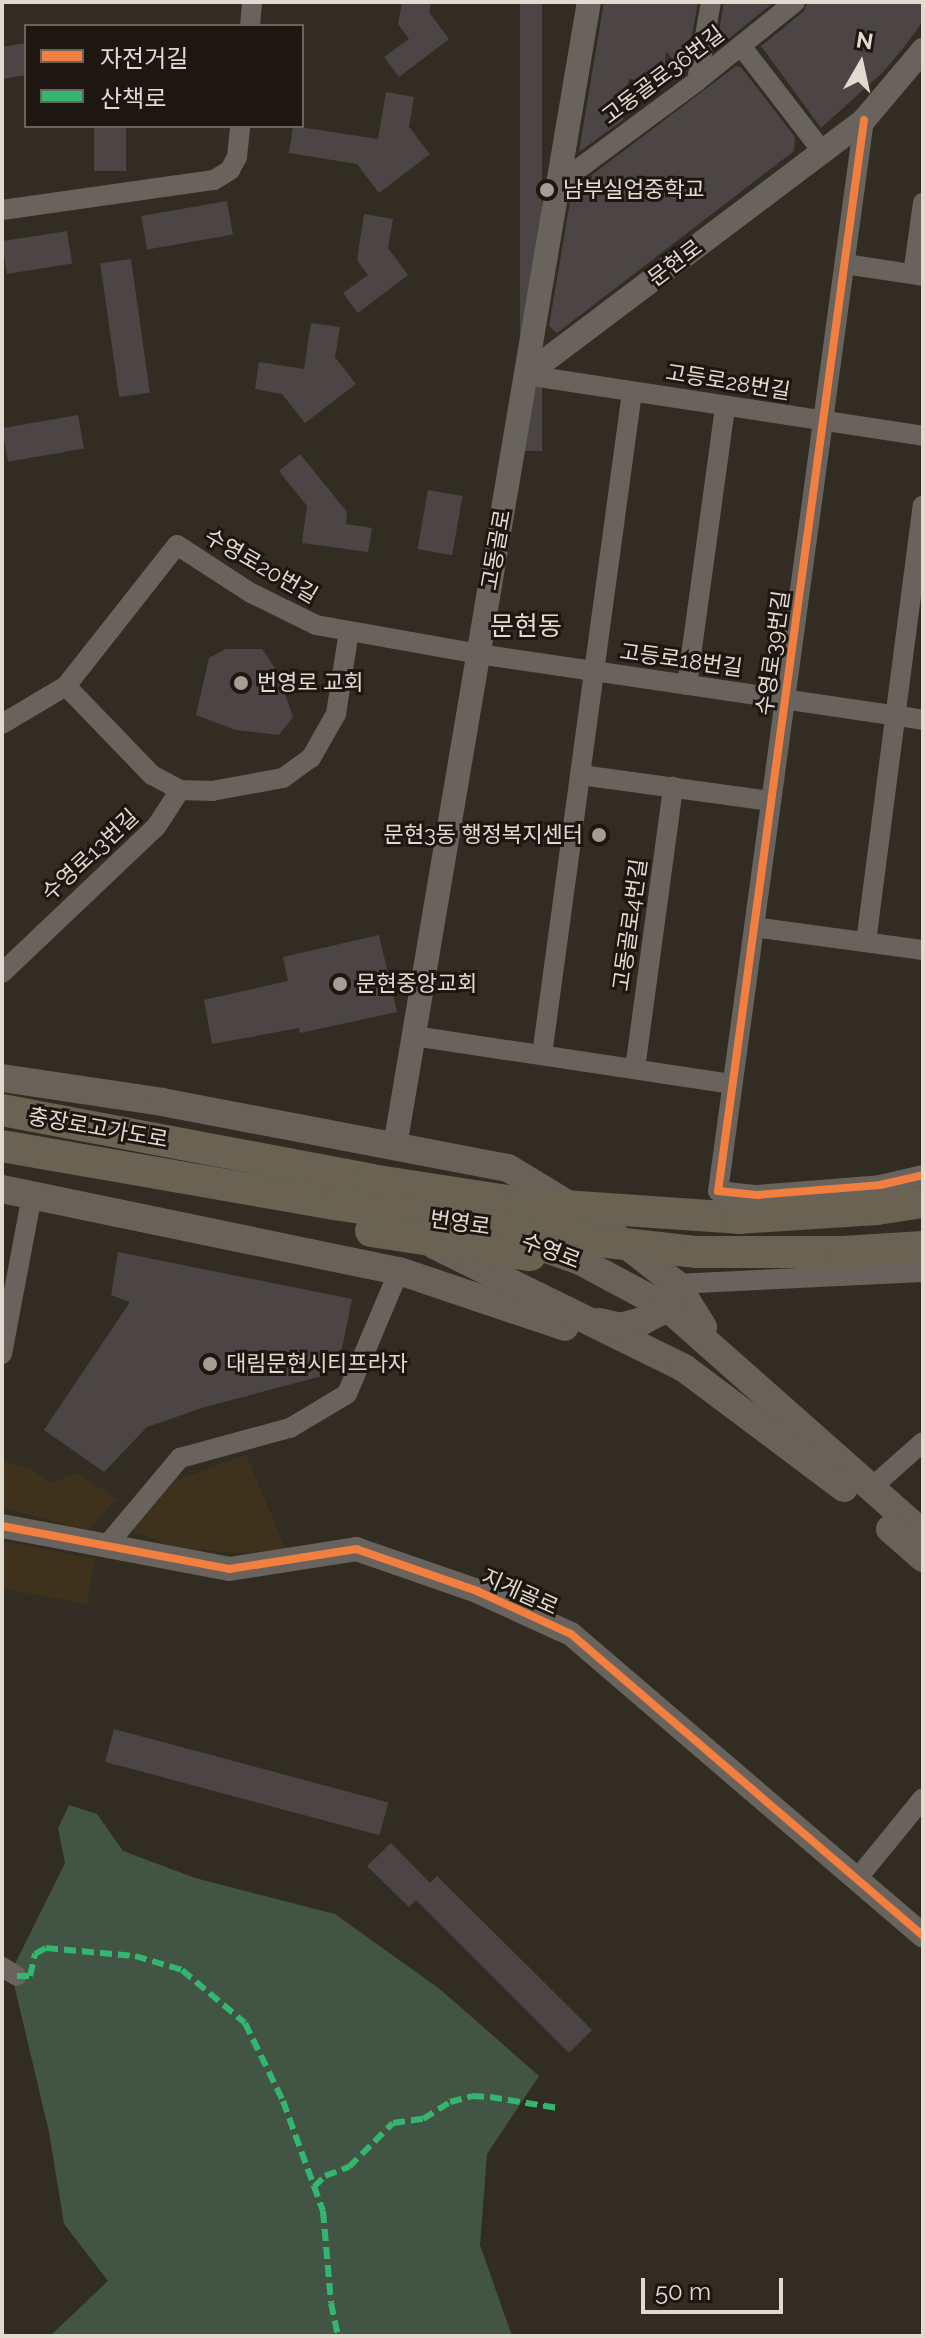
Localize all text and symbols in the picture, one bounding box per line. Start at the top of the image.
street label: 고동골로36번길 [597,20,729,130]
legend [24,24,304,128]
north arrow [821,24,901,104]
text: N [854,26,875,54]
text: 자전거길 [100,44,188,73]
text: 산책로 [100,84,166,113]
place label: 남부실업중학교 [563,177,705,203]
marker: 남부실업중학교 [538,181,556,199]
street label: 문현로 [643,234,707,292]
street label: 고등로28번길 [664,359,792,405]
street label: 고동골로 [476,508,516,592]
street label: 수영로20번길 [200,523,322,609]
street label: 수영로39번길 [751,589,795,717]
district label: 문현동 [490,611,562,643]
street label: 고등로18번길 [618,638,744,682]
place label: 번영로 교회 [257,670,364,696]
marker: 번영로 교회 [232,674,250,692]
street label: 수영로13번길 [36,804,144,906]
place label: 문현3동 행정복지센터 [383,822,583,848]
marker: 문현3동 행정복지센터 [590,826,608,844]
street label: 고동골로4번길 [608,857,652,993]
place label: 문현중앙교회 [356,971,477,997]
marker: 문현중앙교회 [331,975,349,993]
street label: 충장로고가도로 [26,1103,170,1153]
street label: 번영로 [428,1206,492,1240]
street label: 수영로 [518,1228,584,1274]
place label: 대림문현시티프라자 [226,1351,408,1377]
marker: 대림문현시티프라자 [201,1355,219,1373]
street label: 지게골로 [478,1563,562,1621]
scale bar [645,2262,787,2312]
text: 50 m [655,2277,711,2306]

